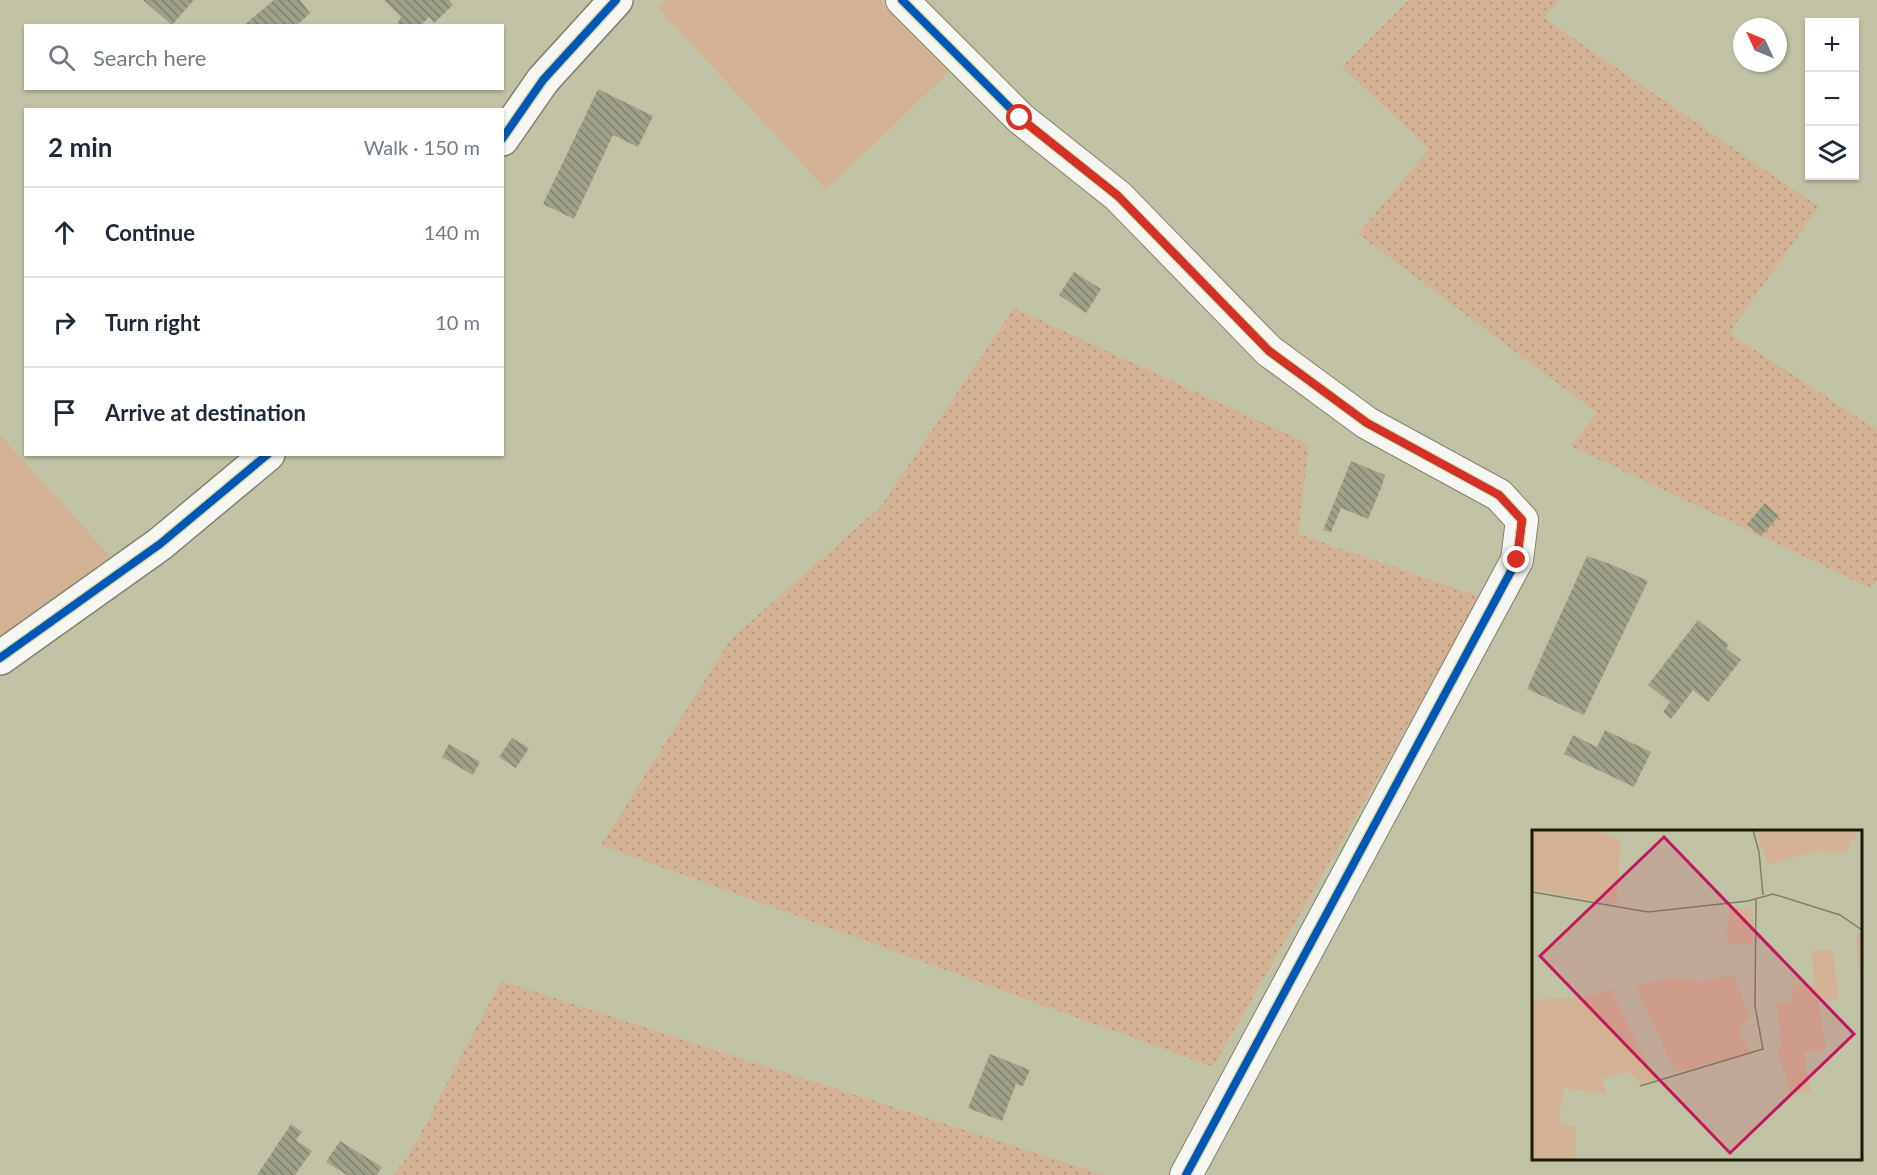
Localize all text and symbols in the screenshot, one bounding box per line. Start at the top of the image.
north arrow [1733,18,1787,72]
map controls [1805,18,1859,180]
button: + [1805,18,1859,72]
search box [24,24,504,90]
icon: search [45,41,78,74]
text: Search here [93,44,206,71]
button: − [1805,72,1859,126]
route start [1006,104,1032,130]
button: layers [1805,126,1859,180]
text: 2 min [48,131,112,163]
text: Walk · 150 m [364,135,480,159]
icon: ahead [48,216,81,249]
text: Continue [105,219,195,246]
text: 140 m [424,220,480,244]
icon: right [48,306,81,339]
text: Turn right [105,309,200,336]
text: 10 m [435,310,480,334]
icon: arrive [48,396,81,429]
text: Arrive at destination [105,399,306,426]
route end [1503,546,1529,572]
inset map [1532,830,1862,1160]

